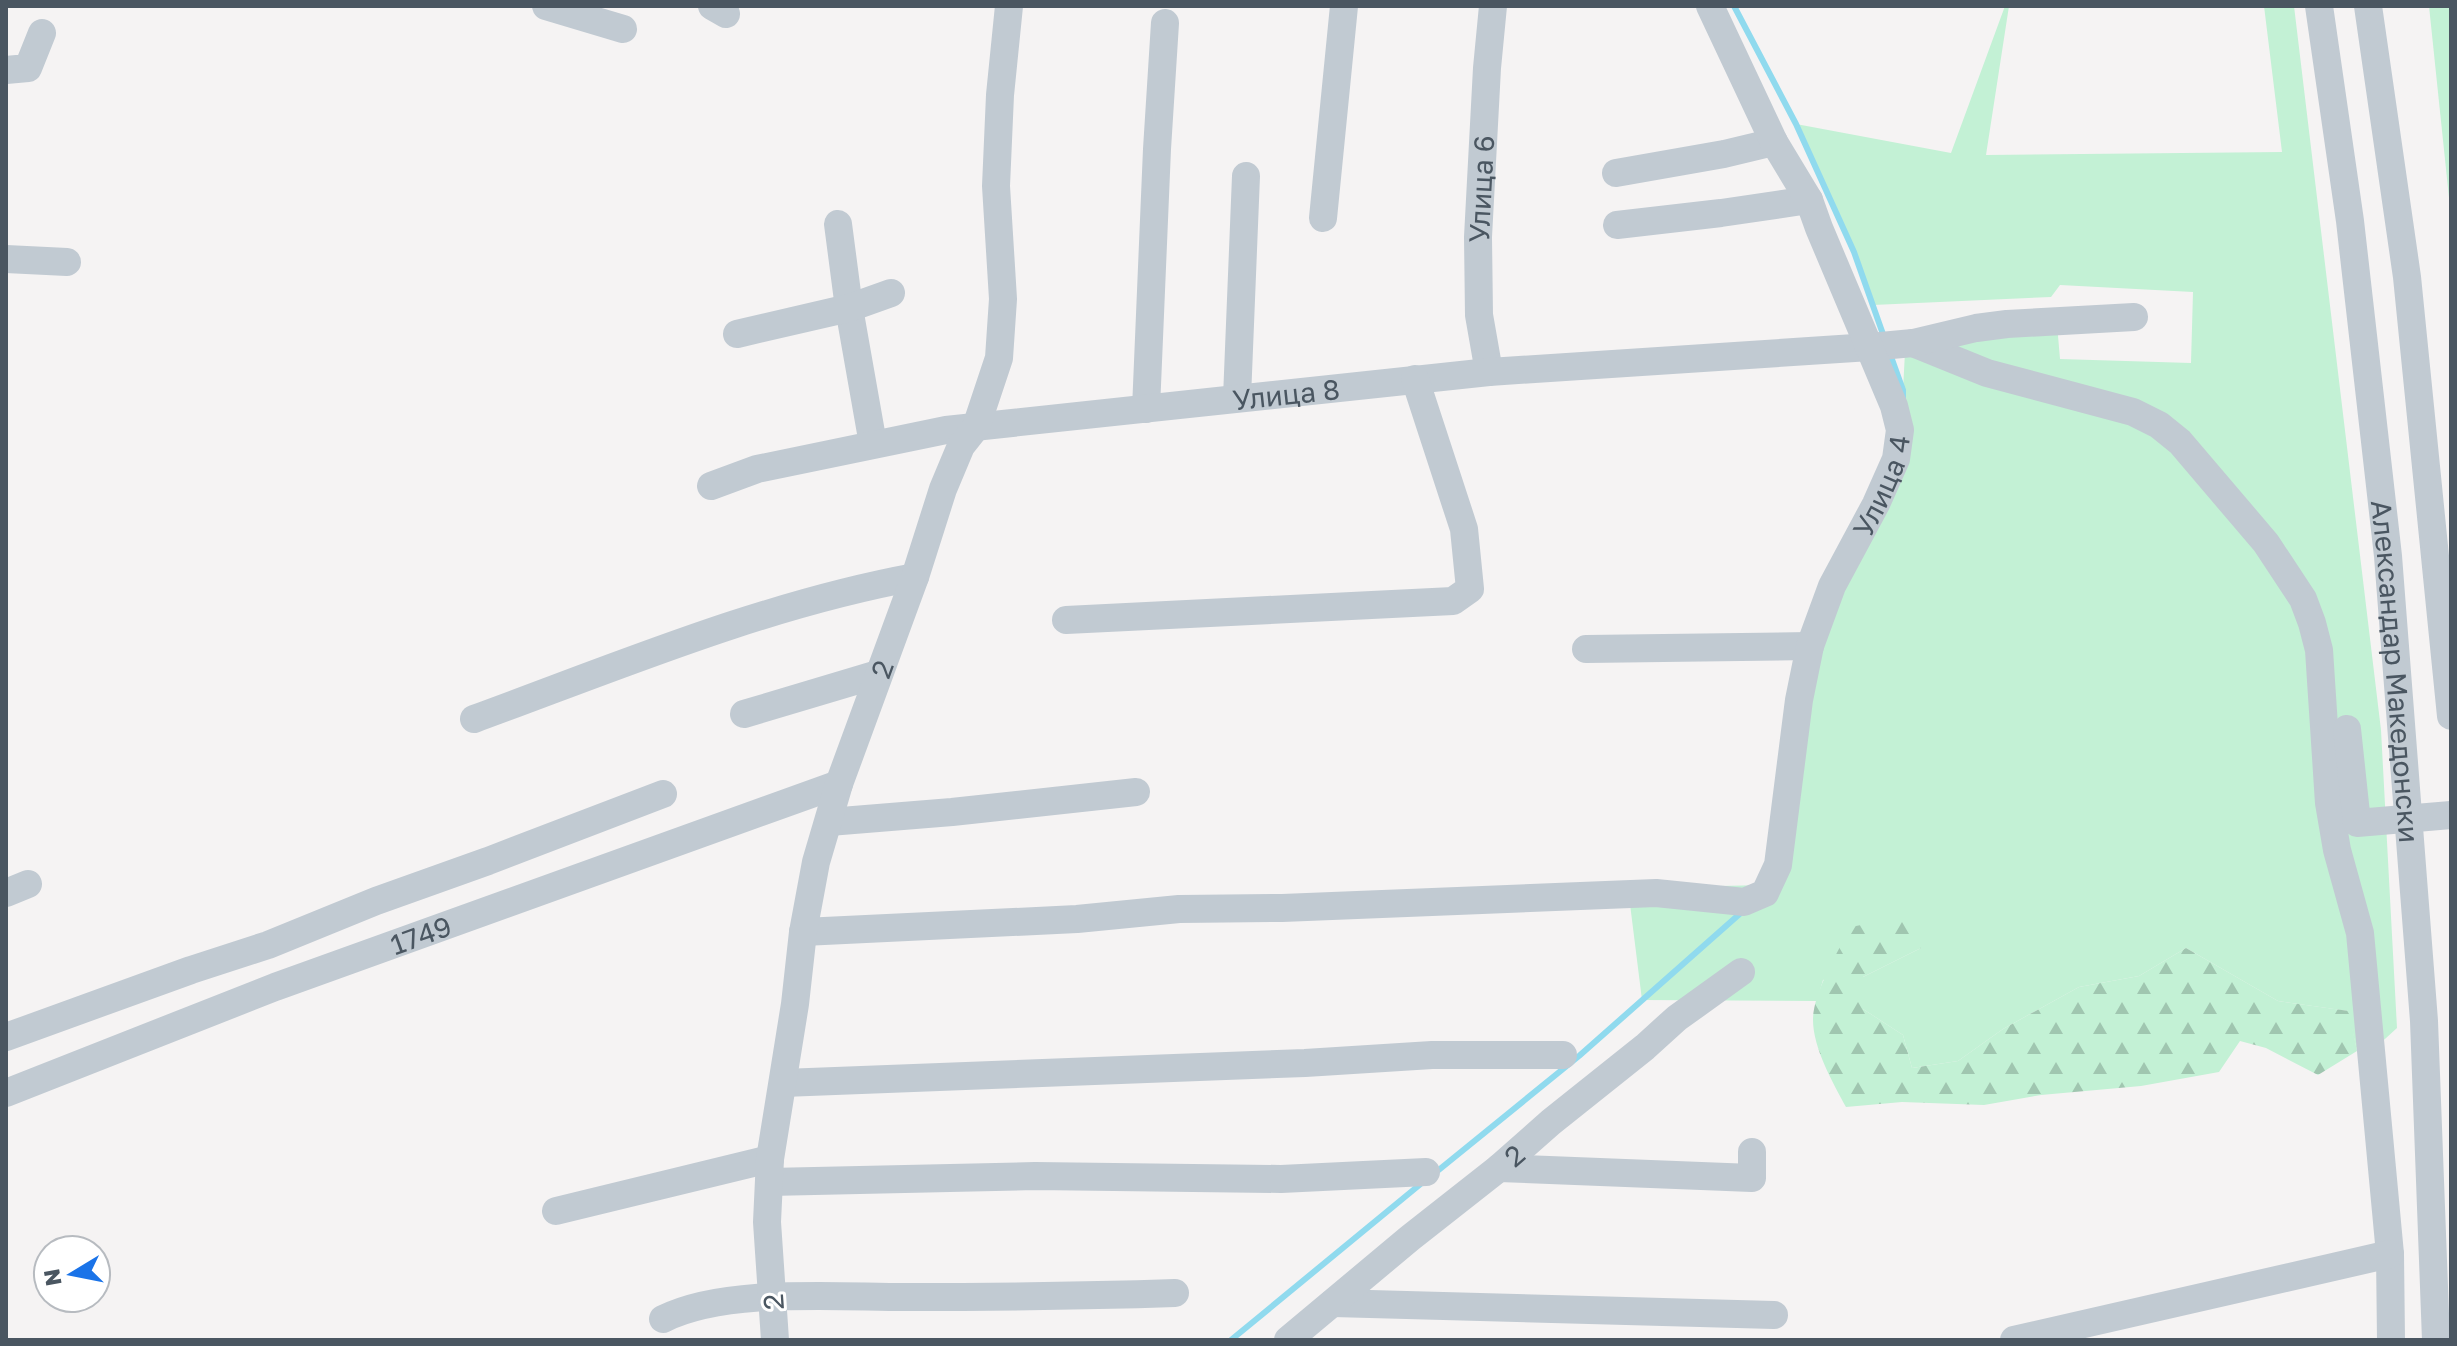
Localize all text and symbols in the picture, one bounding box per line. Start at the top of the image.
street label: Улица 6 [1461,134,1500,243]
street label: Улица 8 [1231,372,1341,416]
street label: Улица 4 [1845,433,1916,542]
street label: Александар Македонски [2365,498,2427,844]
street label: 2 [863,656,900,682]
street label: 1749 [386,908,456,961]
street label: 2 [1497,1137,1531,1173]
north arrow [32,1234,112,1314]
text: N [37,1267,67,1288]
street label: 2 [756,1293,790,1311]

